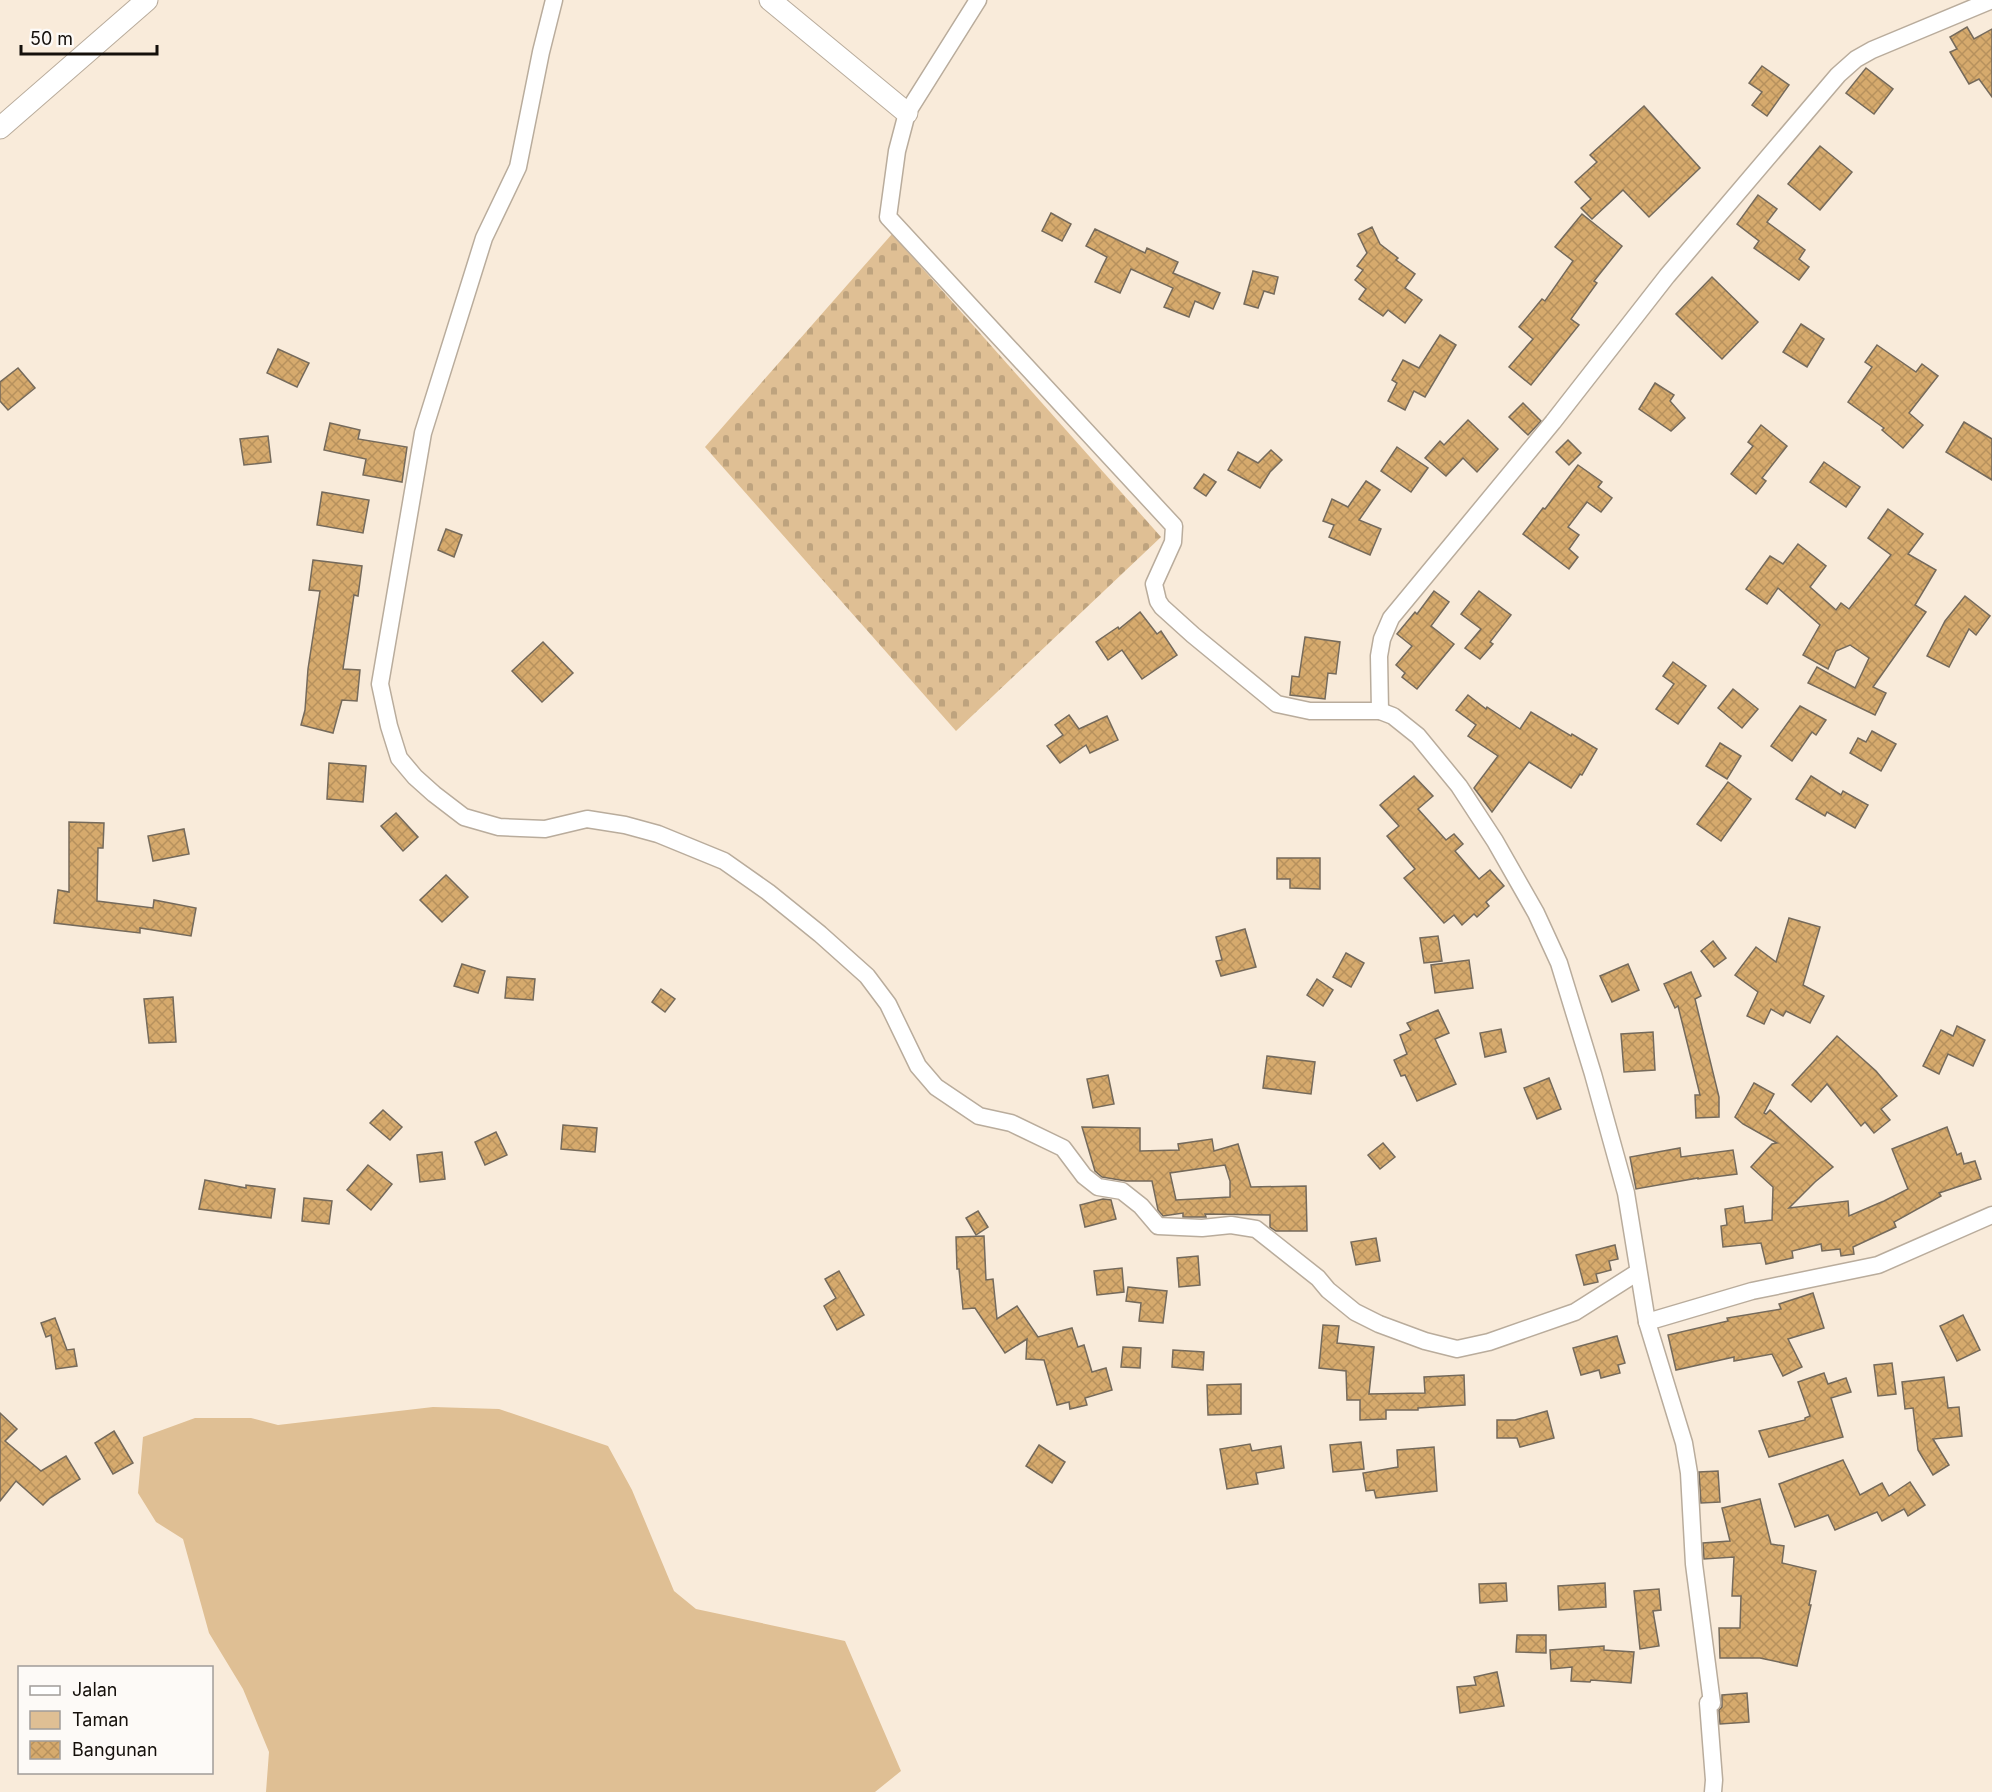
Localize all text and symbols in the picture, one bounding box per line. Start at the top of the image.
scale bar [21,18,158,56]
text: 50 m [30,28,73,49]
legend [18,1666,213,1774]
text: Jalan [72,1679,117,1700]
text: Taman [72,1709,129,1730]
text: Bangunan [72,1739,158,1760]

